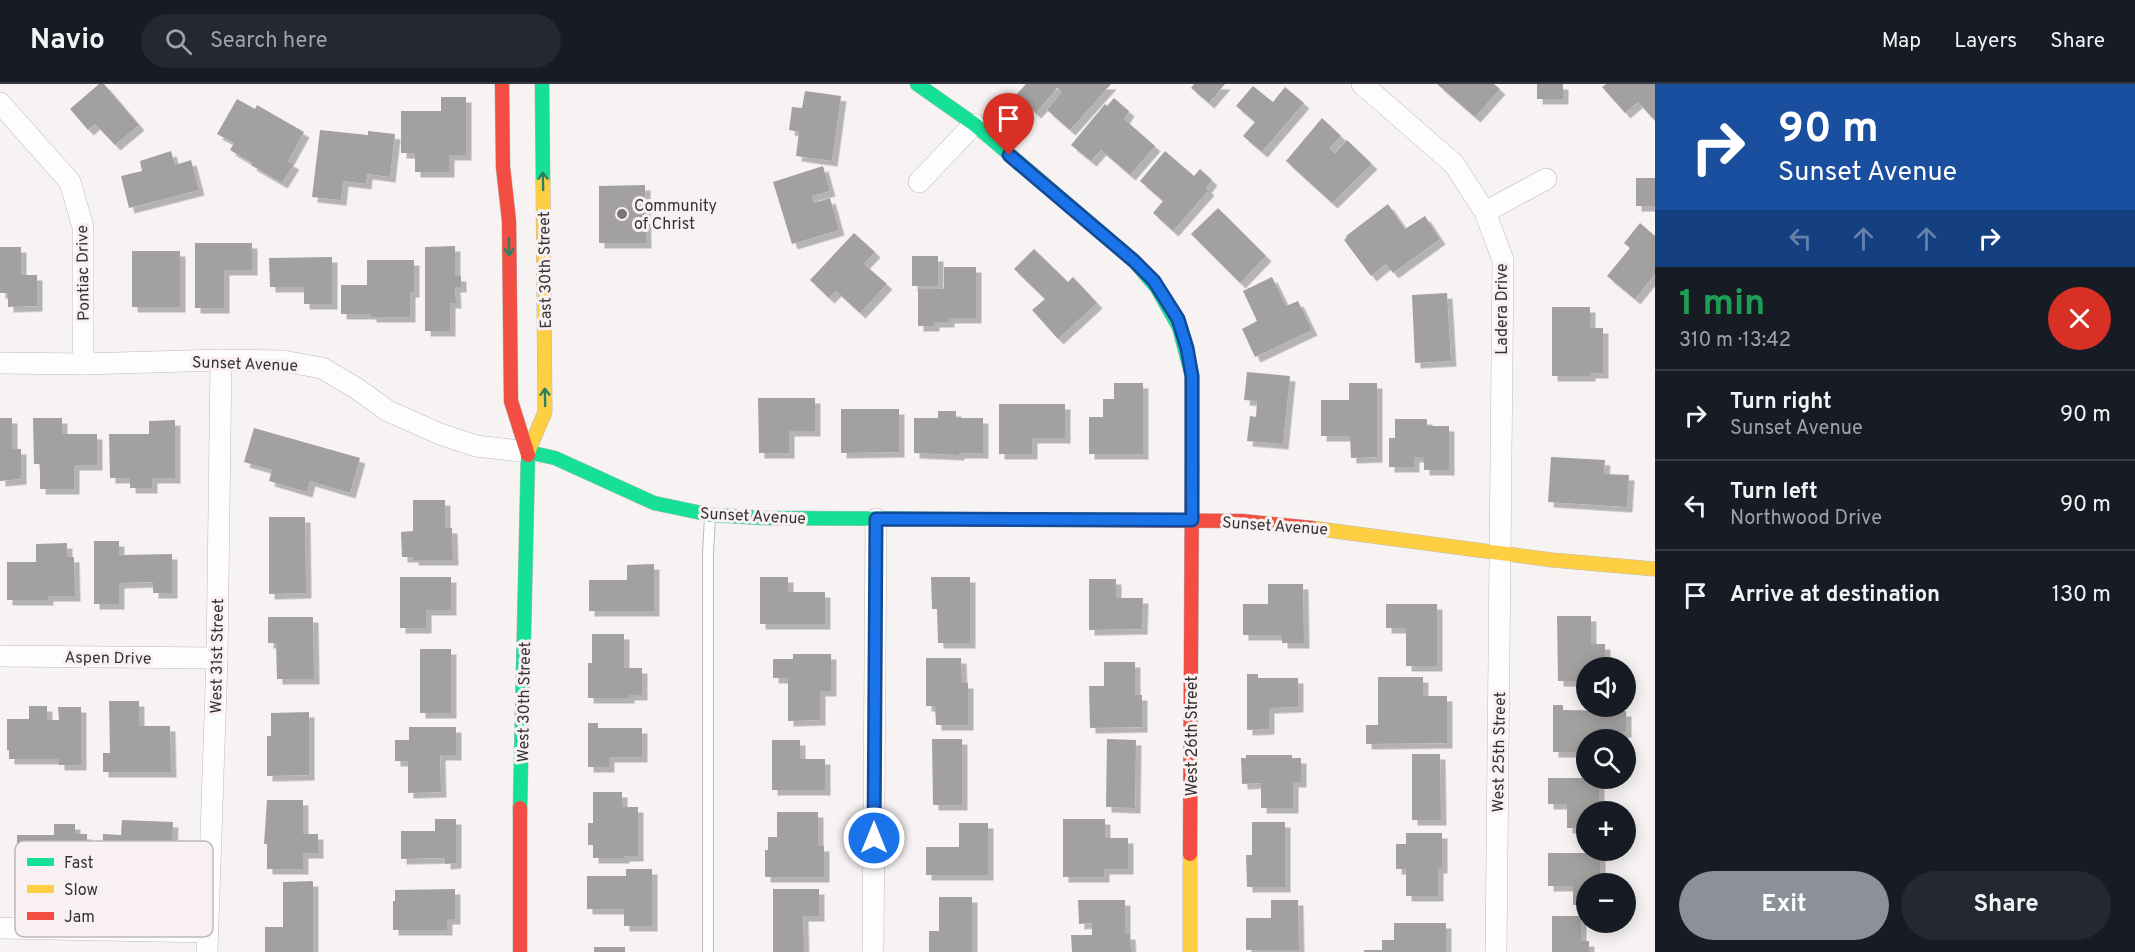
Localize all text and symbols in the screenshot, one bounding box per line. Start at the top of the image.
search box [141,14,561,68]
text: Navio [30,23,105,59]
icon: search [162,25,195,58]
text: Search here [210,28,327,55]
text: Map [1882,28,1921,55]
text: Layers [1954,28,2017,55]
text: Share [2050,28,2105,55]
pin [983,93,1034,155]
icon: arrive [992,102,1025,135]
text: 90 m [1778,104,1879,157]
icon: right [1679,108,1757,186]
text: Sunset Avenue [1778,156,1957,190]
one-way arrow [537,171,549,191]
place label: Community of Christ [634,197,717,235]
marker: Community of Christ [615,207,629,221]
street label: East 30th Street [535,211,557,329]
icon: left [1784,222,1817,255]
icon: ahead [1847,222,1880,255]
icon: ahead [1910,222,1943,255]
icon: right [1973,222,2006,255]
street label: Pontiac Drive [73,225,95,321]
one-way arrow [503,237,515,257]
street label: Ladera Drive [1493,263,1513,355]
text: 1 min [1679,282,1765,328]
button: close [2048,287,2111,350]
text: 310 m · 13:42 [1679,328,1791,354]
street label: Sunset Avenue [192,353,298,377]
one-way arrow [539,387,551,407]
text: Turn right [1730,389,1832,416]
icon: right [1679,399,1712,432]
text: 90 m [2060,402,2111,429]
text: Sunset Avenue [1730,416,1863,442]
text: Turn left [1730,479,1818,506]
icon: left [1679,489,1712,522]
text: 90 m [2060,492,2111,519]
street label: Sunset Avenue [699,504,806,530]
text: Northwood Drive [1730,506,1882,532]
street label: Sunset Avenue [1221,513,1329,541]
icon: arrive [1679,579,1712,612]
text: Arrive at destination [1730,582,1940,609]
text: 130 m [2052,582,2111,609]
street label: West 31st Street [207,598,229,714]
street label: West 30th Street [514,641,536,763]
street label: Aspen Drive [64,648,152,670]
map controls [1576,657,1636,933]
button: sound [1576,657,1636,717]
street label: West 26th Street [1183,676,1203,796]
street label: West 25th Street [1489,691,1511,813]
button: search [1576,729,1636,789]
button: + [1576,801,1636,861]
position arrow [842,806,906,870]
legend [15,841,213,937]
text: Fast [64,854,94,874]
button: Exit [1679,871,1889,940]
button: Share [1901,871,2111,940]
button: − [1576,873,1636,933]
text: Slow [64,881,98,901]
text: Jam [64,908,95,928]

